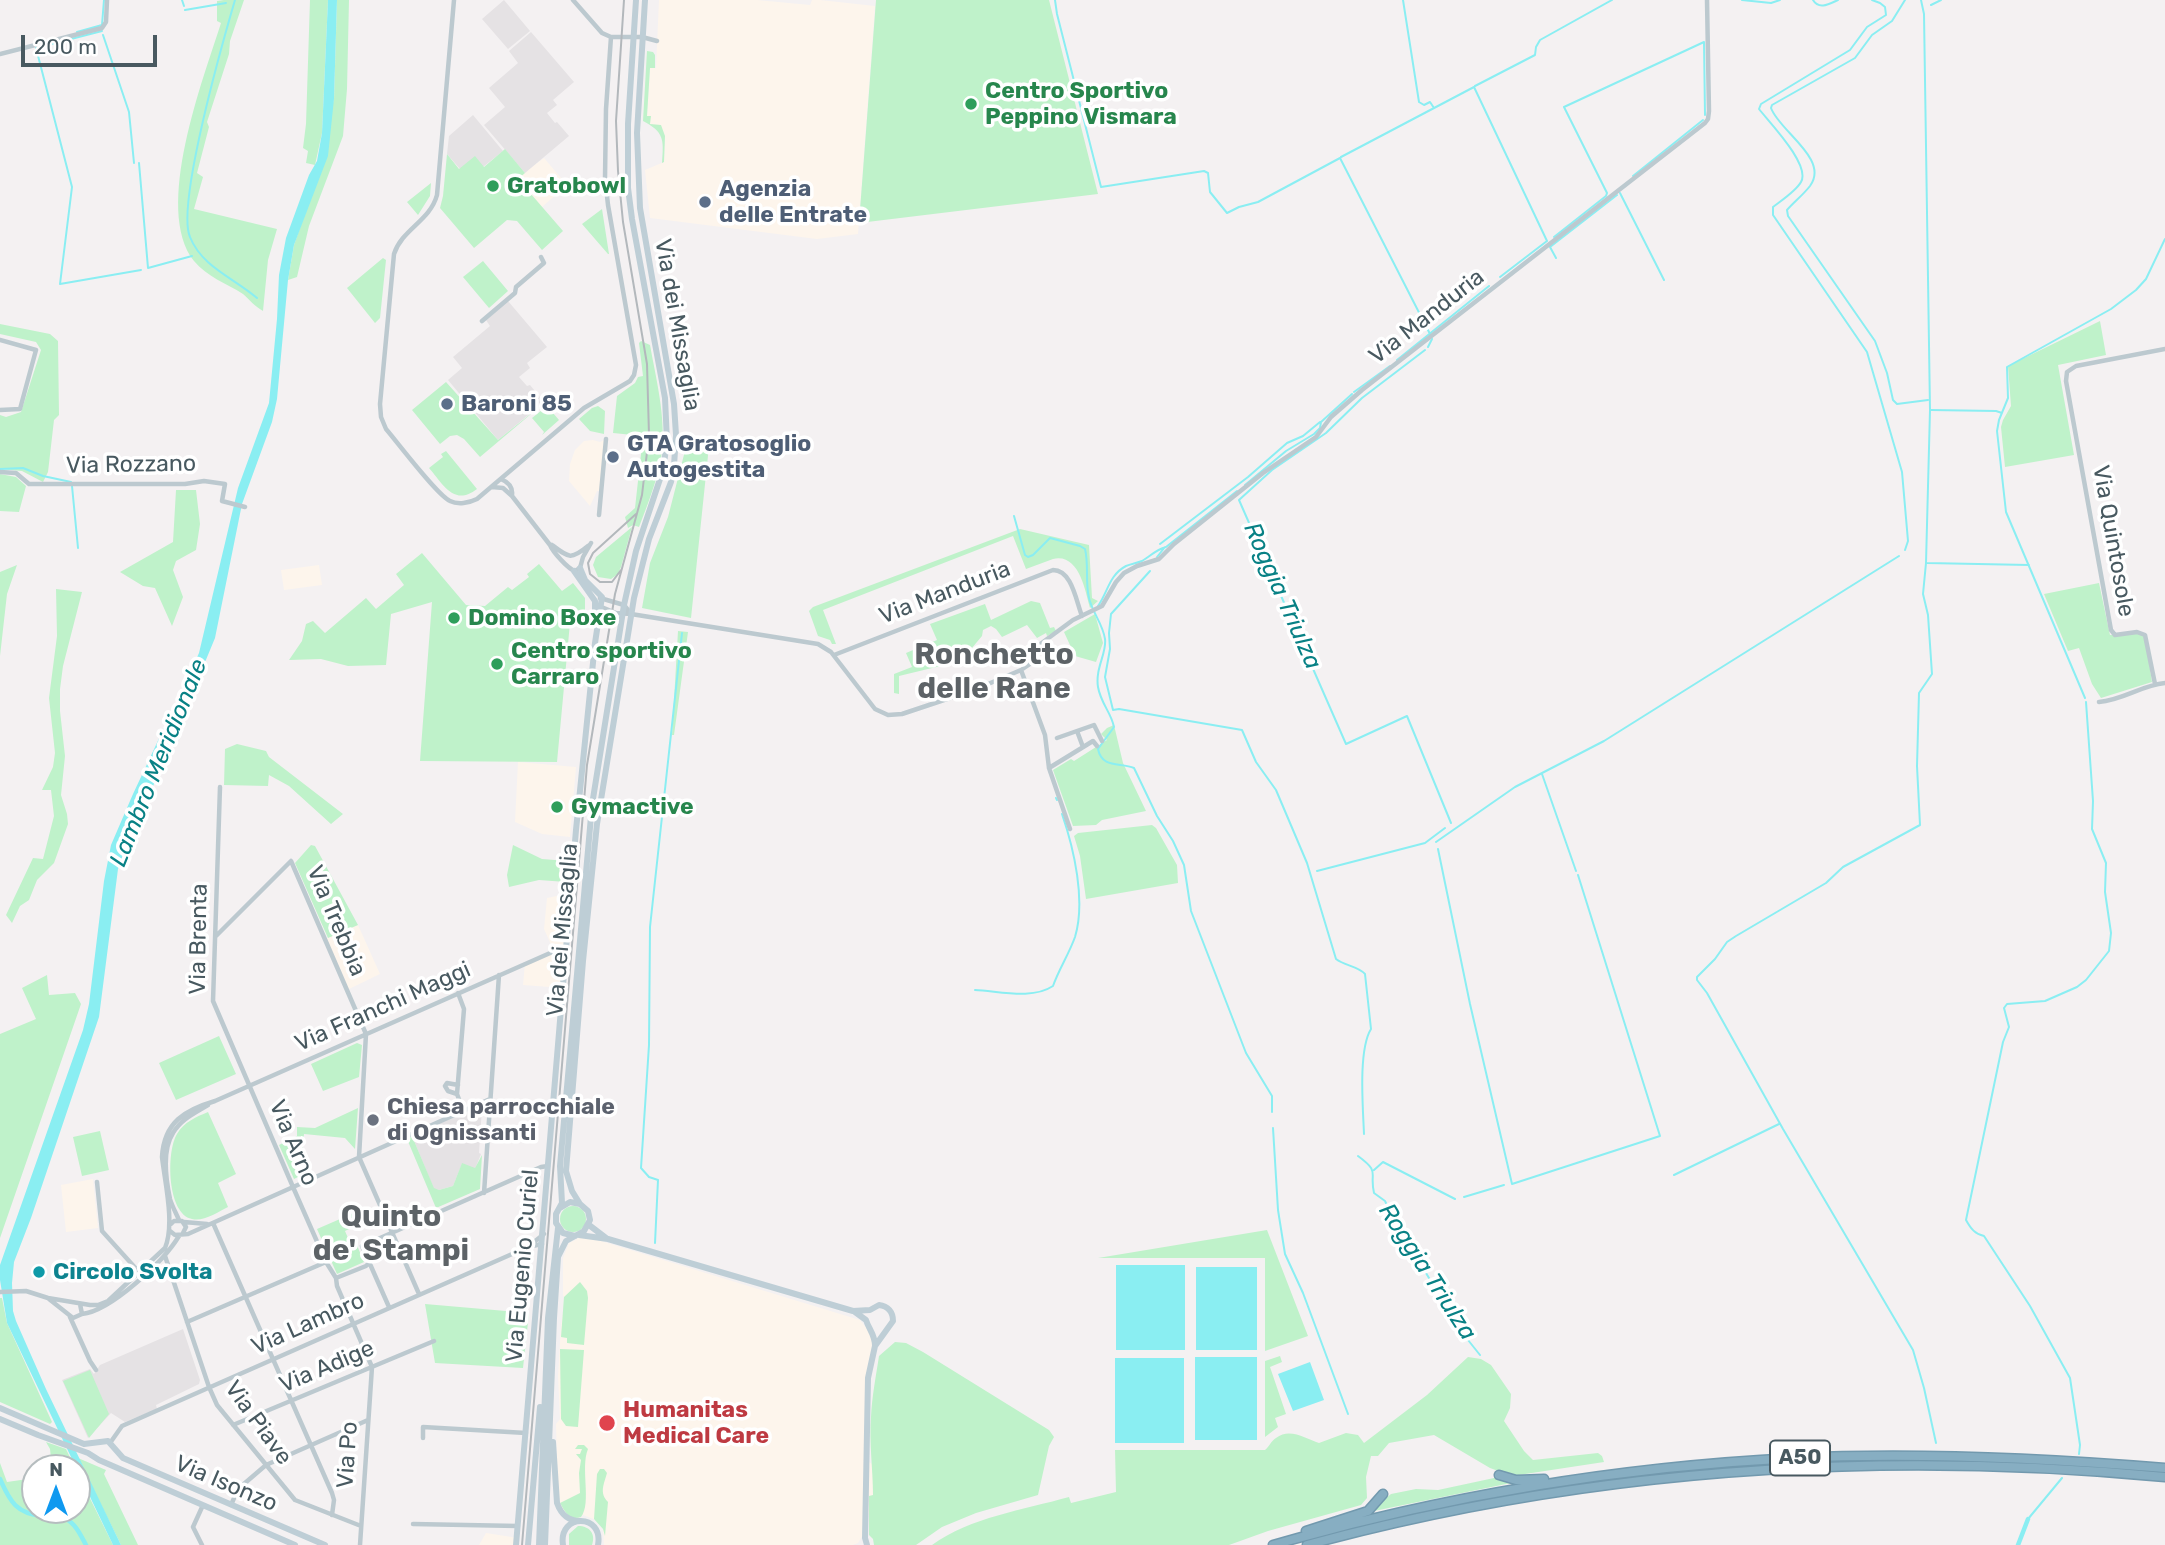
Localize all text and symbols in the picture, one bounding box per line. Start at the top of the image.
scale bar [24,21,161,65]
text: 200 m [34,34,97,59]
place label: Centro Sportivo Peppino Vismara [985,77,1177,131]
marker: Centro Sportivo Peppino Vismara [963,96,979,112]
place label: Gratobowl [507,172,626,200]
place label: Agenzia delle Entrate [719,175,867,229]
marker: Gratobowl [485,178,501,194]
marker: Agenzia delle Entrate [697,194,713,210]
street label: Via dei Missaglia [648,237,706,413]
street label: Via Manduria [1364,264,1490,370]
place label: Baroni 85 [461,390,572,418]
marker: Baroni 85 [439,396,455,412]
place label: GTA Gratosoglio Autogestita [627,430,811,484]
marker: GTA Gratosoglio Autogestita [605,449,621,465]
street label: Via Rozzano [66,450,196,480]
street label: Via Quintosole [2086,463,2140,619]
water label: Roggia Triulza [1237,518,1327,674]
street label: Via Manduria [875,555,1015,631]
place label: Domino Boxe [468,604,616,632]
marker: Domino Boxe [446,610,462,626]
place label: Centro sportivo Carraro [511,637,692,691]
district label: Ronchetto delle Rane [914,637,1074,708]
water label: Lambro Meridionale [104,655,214,871]
marker: Centro sportivo Carraro [489,656,505,672]
place label: Gymactive [571,793,694,821]
marker: Gymactive [549,799,565,815]
street label: Via dei Missaglia [542,842,584,1018]
street label: Via Trebbia [300,862,372,980]
street label: Via Brenta [184,883,214,995]
street label: Via Franchi Maggi [291,956,475,1058]
place label: Chiesa parrocchiale di Ognissanti [387,1093,615,1147]
street label: Via Arno [263,1096,323,1190]
marker: Chiesa parrocchiale di Ognissanti [365,1112,381,1128]
street label: Via Eugenio Curiel [501,1168,545,1364]
water label: Roggia Triulza [1372,1198,1482,1346]
district label: Quinto de' Stampi [313,1199,469,1270]
place label: Circolo Svolta [53,1258,213,1286]
marker: Circolo Svolta [31,1264,47,1280]
street label: Via Lambro [247,1287,369,1361]
street label: Via Adige [276,1335,378,1399]
street label: Via Piave [218,1376,298,1470]
place label: Humanitas Medical Care [623,1396,769,1450]
marker: Humanitas Medical Care [597,1413,617,1433]
street label: Via Po [332,1421,364,1489]
road number: A50 [1770,1440,1830,1476]
street label: Via Isonzo [171,1450,281,1518]
north arrow [21,1454,91,1524]
text: N [49,1458,63,1481]

